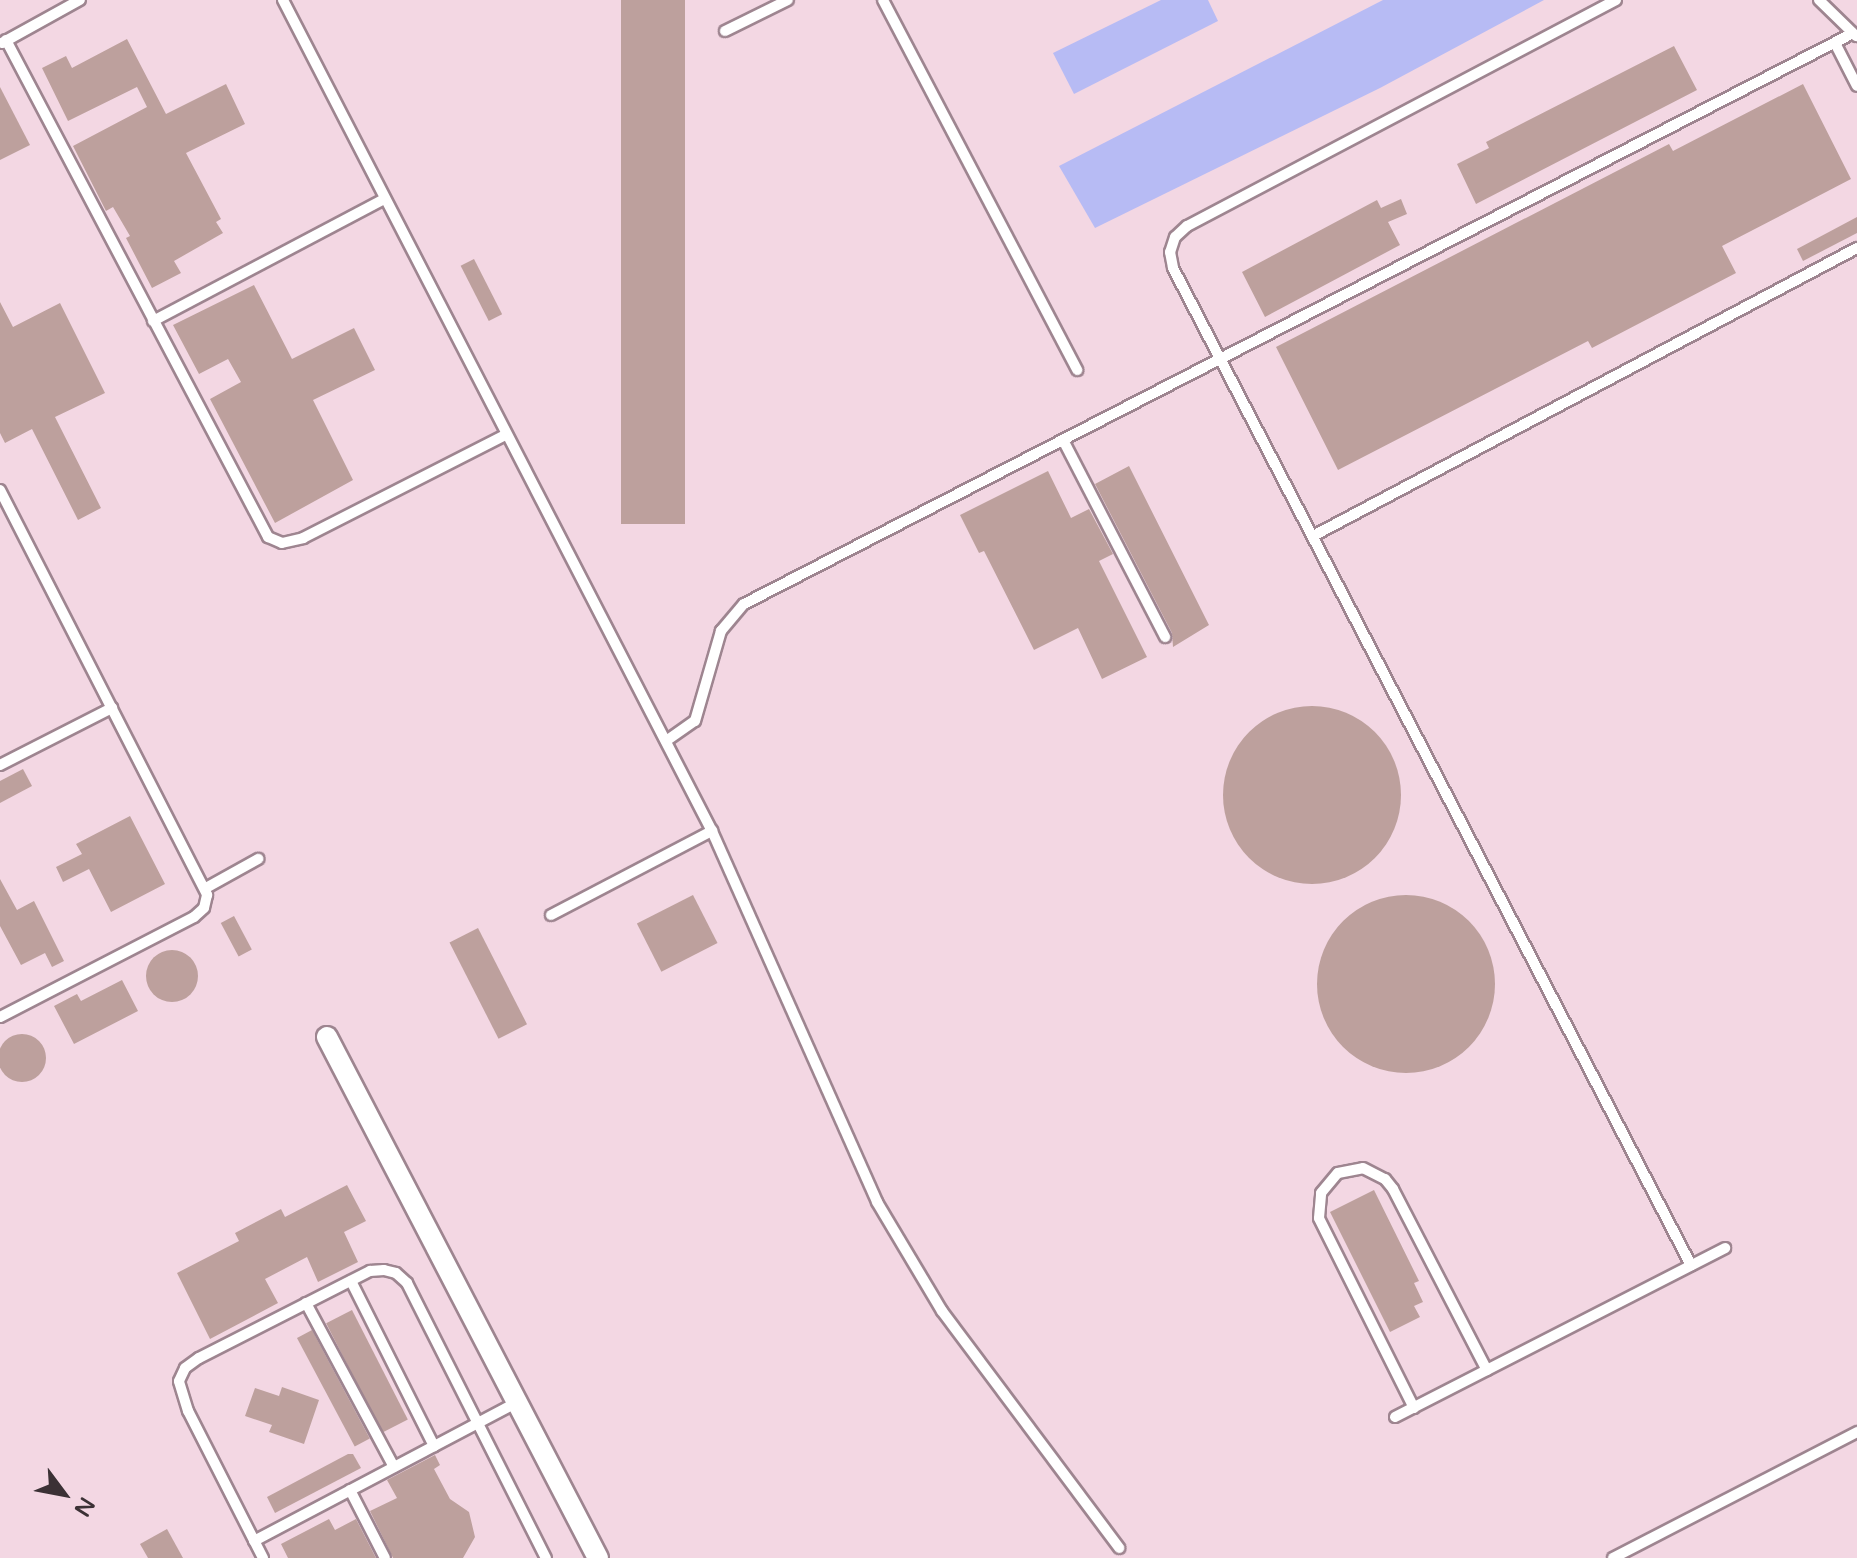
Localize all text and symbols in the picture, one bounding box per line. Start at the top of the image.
north arrow [24,1454,104,1534]
text: N [69,1492,100,1521]

